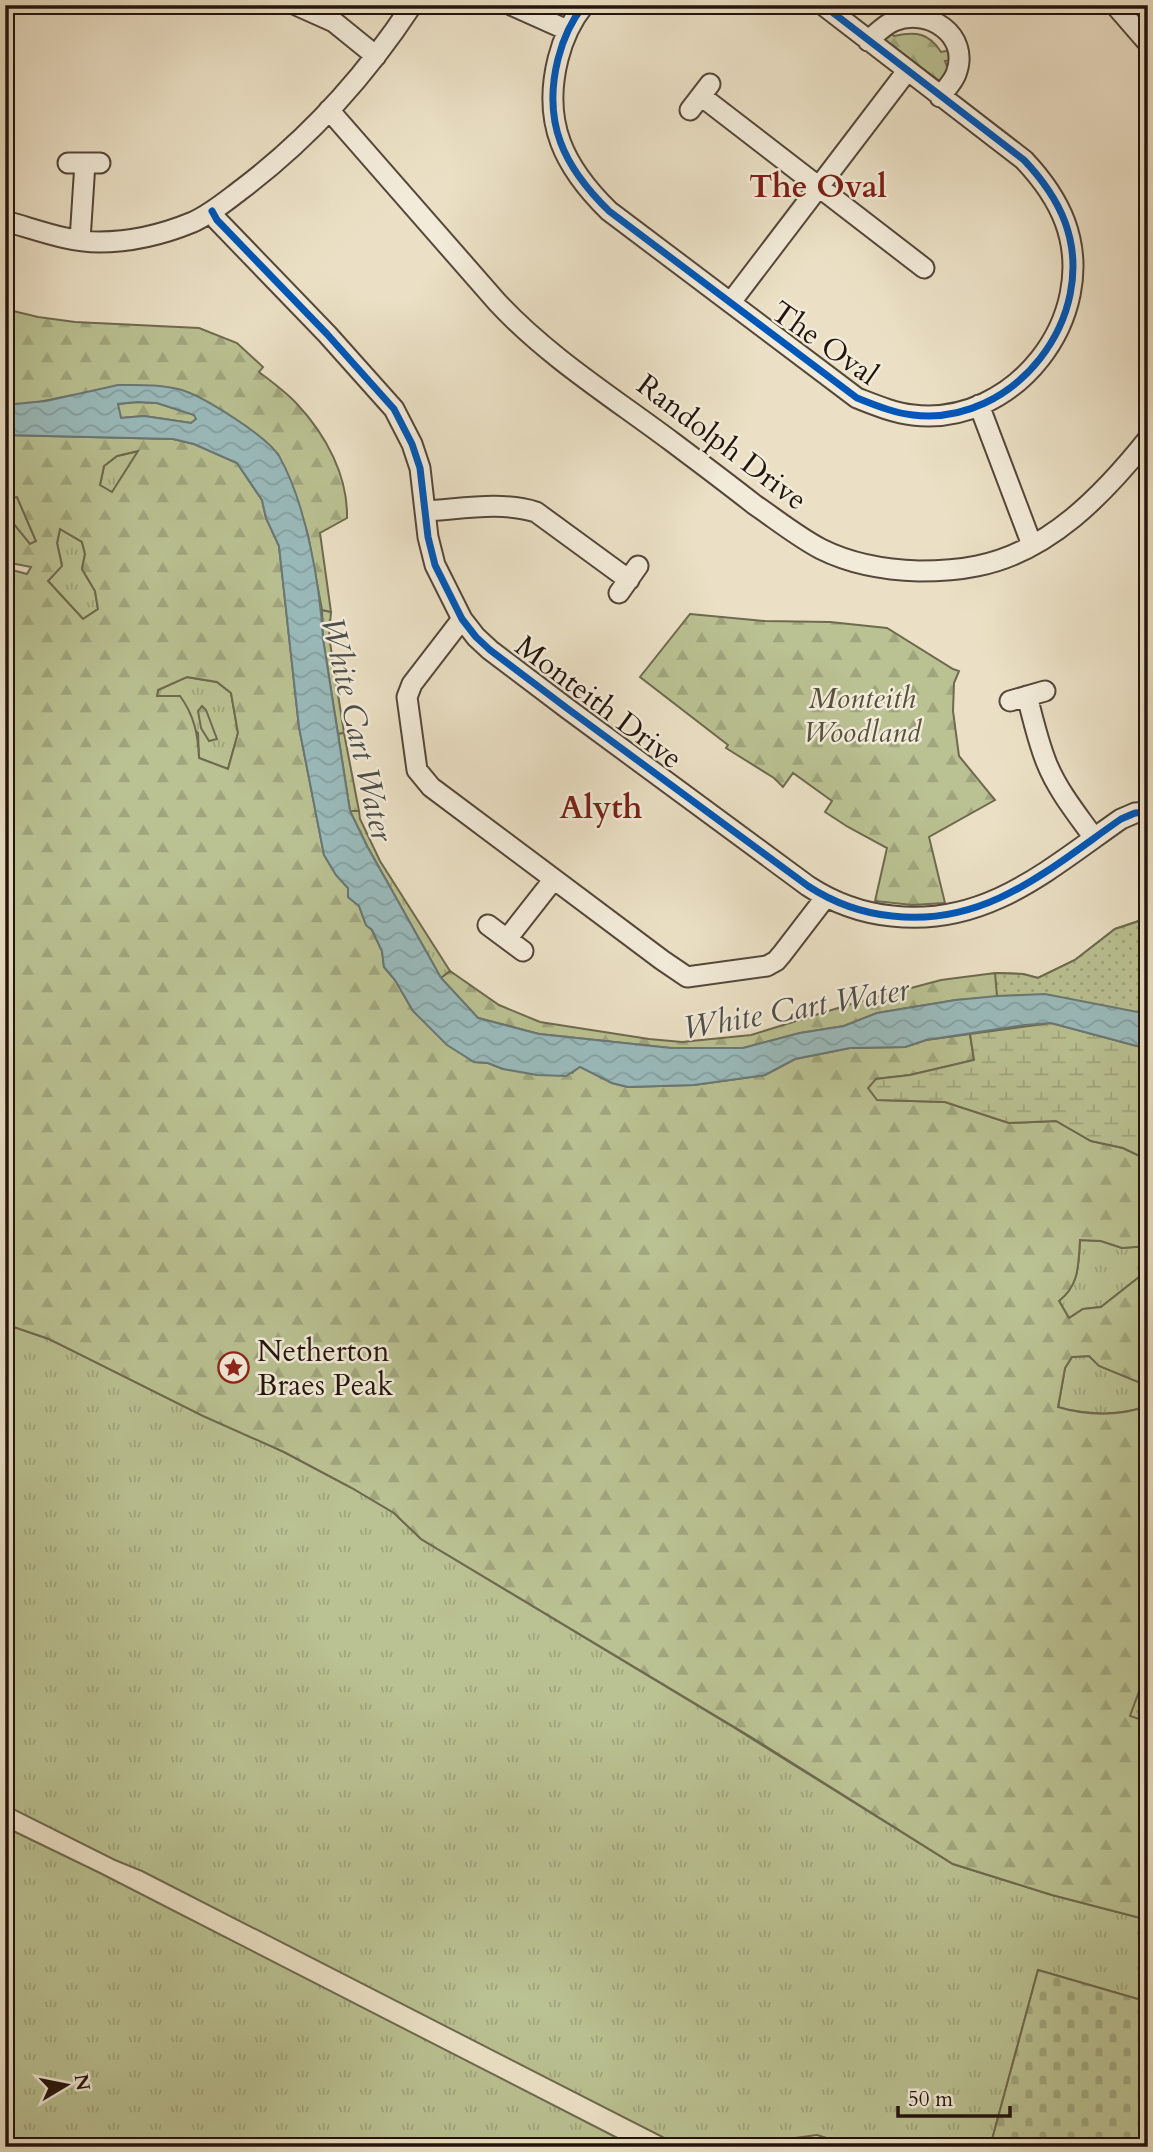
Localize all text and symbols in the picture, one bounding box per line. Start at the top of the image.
district label: The Oval [749,165,887,209]
street label: The Oval [763,292,887,395]
street label: Randolph Drive [628,365,815,520]
water label: White Cart Water [310,613,405,847]
street label: Monteith Drive [507,626,691,779]
park label: Monteith Woodland [803,678,923,753]
district label: Alyth [560,786,642,830]
water label: White Cart Water [680,967,914,1050]
place label: Netherton Braes Peak [257,1331,393,1406]
place icon: Netherton Braes Peak [217,1351,251,1385]
north arrow [32,2050,102,2120]
text: N [68,2072,96,2093]
scale bar [898,2075,1010,2119]
text: 50 m [908,2085,953,2114]

